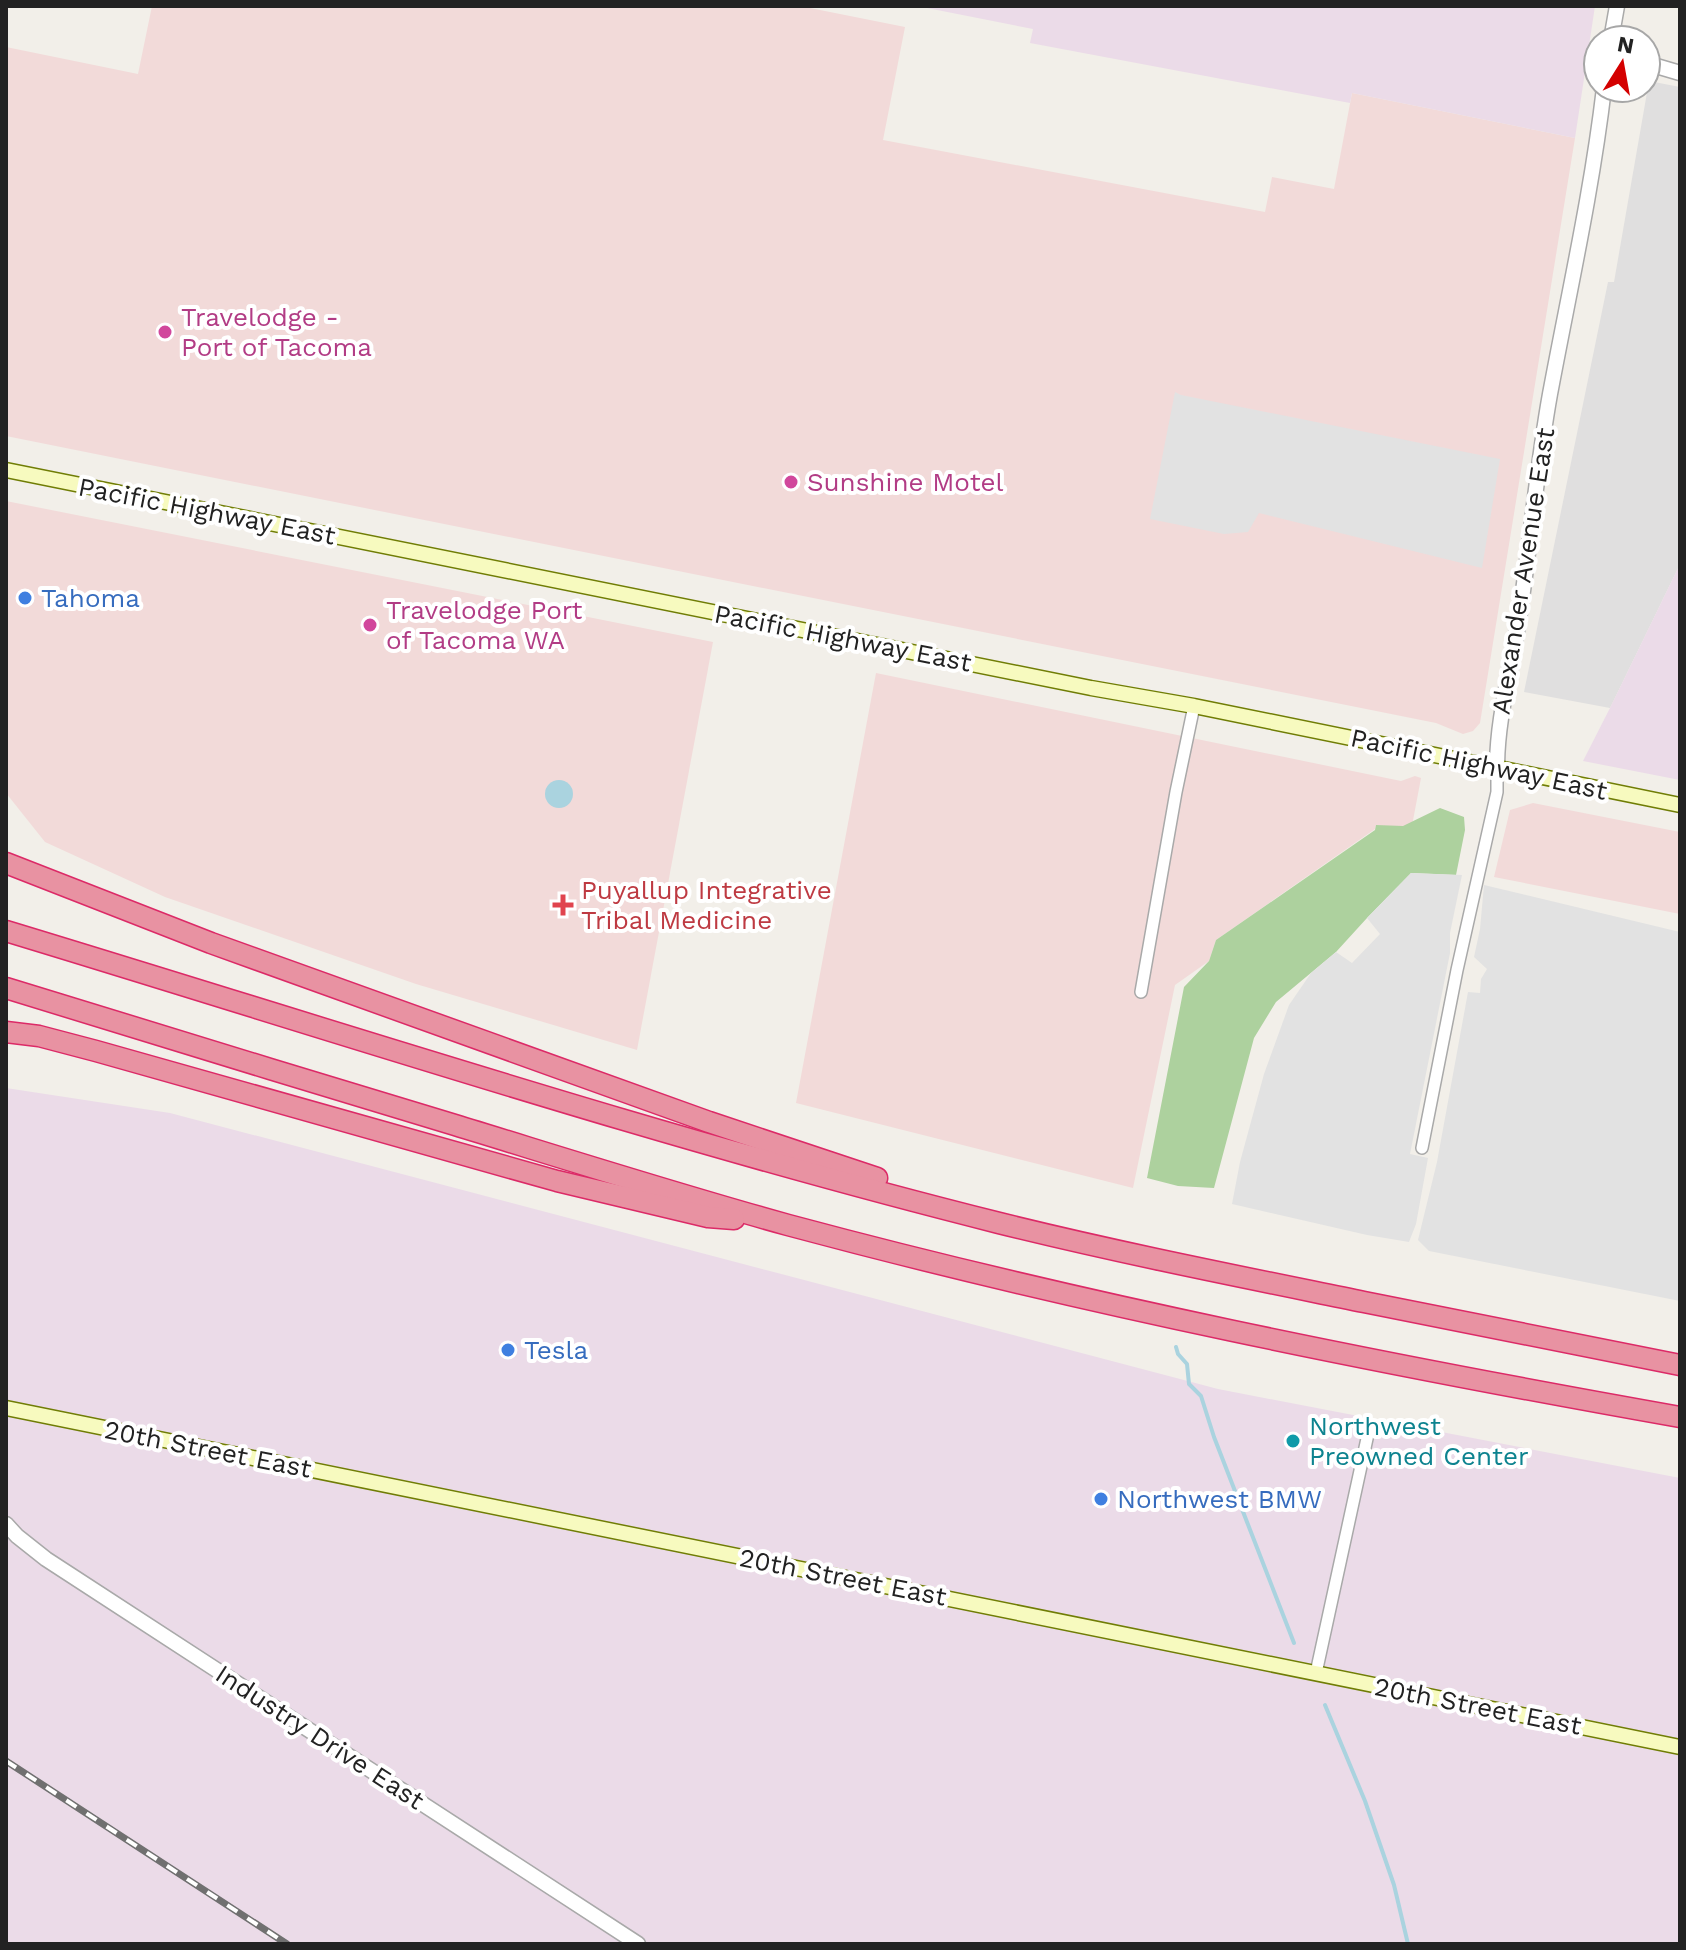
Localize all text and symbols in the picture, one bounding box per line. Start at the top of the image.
north arrow [1582,24,1662,104]
text: N [1615,31,1636,59]
place label: Travelodge - Port of Tacoma [181,302,372,362]
marker: Travelodge - Port of Tacoma [156,323,174,341]
street label: Alexander Avenue East [1486,425,1561,716]
place label: Sunshine Motel [807,467,1004,497]
street label: Pacific Highway East [76,471,338,551]
marker: Sunshine Motel [782,473,800,491]
place label: Tahoma [41,583,140,613]
marker: Tahoma [16,589,34,607]
place label: Travelodge Port of Tacoma WA [386,595,583,655]
street label: Pacific Highway East [712,598,974,678]
marker: Travelodge Port of Tacoma WA [361,616,379,634]
street label: Pacific Highway East [1348,722,1610,806]
place label: Puyallup Integrative Tribal Medicine [581,875,832,935]
marker: Puyallup Integrative Tribal Medicine [552,894,574,916]
place label: Tesla [524,1335,589,1365]
marker: Tesla [499,1341,517,1359]
place label: Northwest Preowned Center [1309,1411,1529,1471]
street label: 20th Street East [102,1414,314,1484]
marker: Northwest Preowned Center [1284,1432,1302,1450]
place label: Northwest BMW [1117,1484,1322,1514]
marker: Northwest BMW [1092,1490,1110,1508]
street label: 20th Street East [737,1542,949,1612]
street label: Industry Drive East [210,1658,430,1816]
street label: 20th Street East [1372,1671,1584,1741]

